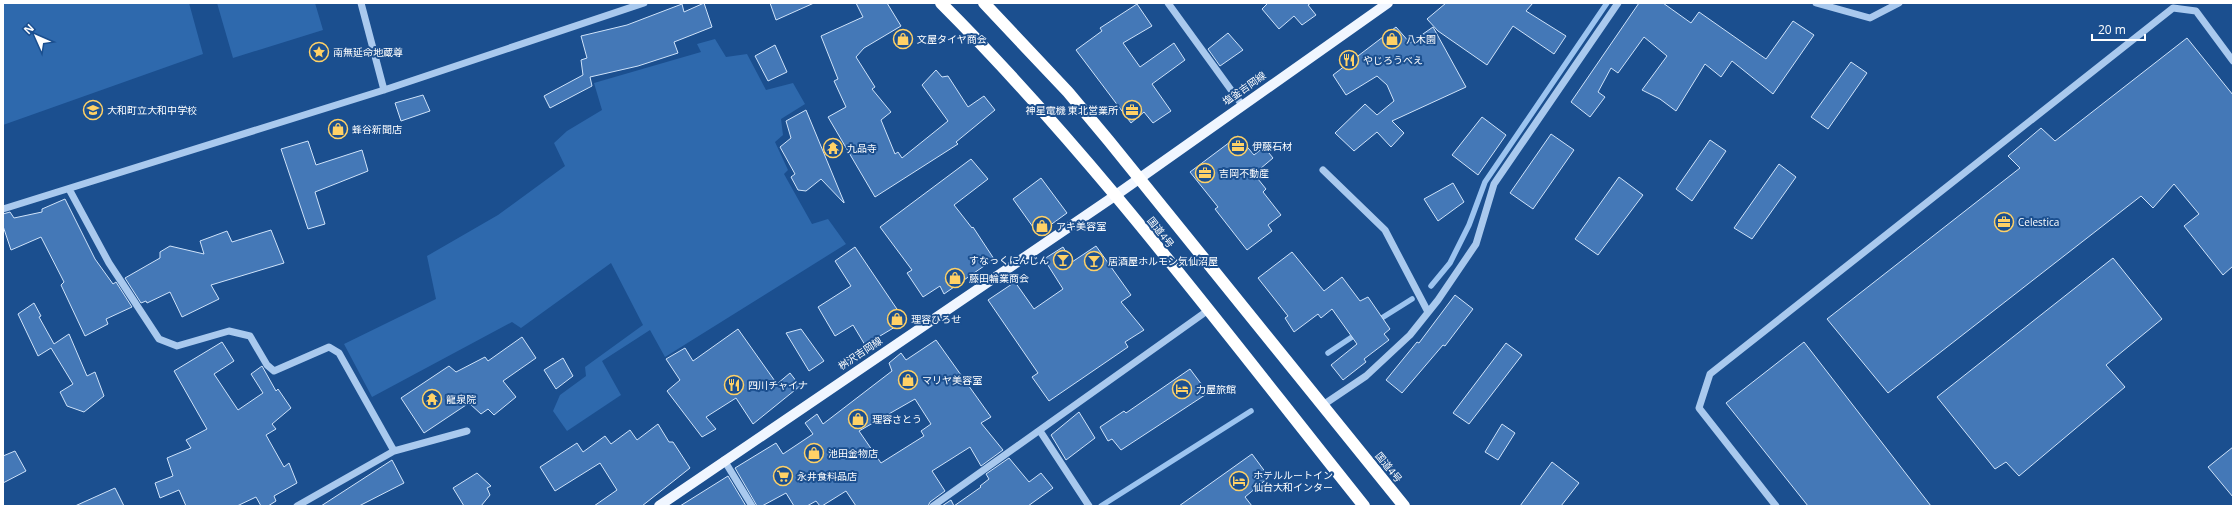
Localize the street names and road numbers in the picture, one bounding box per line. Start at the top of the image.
street label: 塩釜吉岡線 [1220,68,1268,108]
street label: 国道4号 [1144,214,1178,250]
street label: 桝沢吉岡線 [835,333,885,373]
street label: 国道4号 [1372,449,1406,485]

